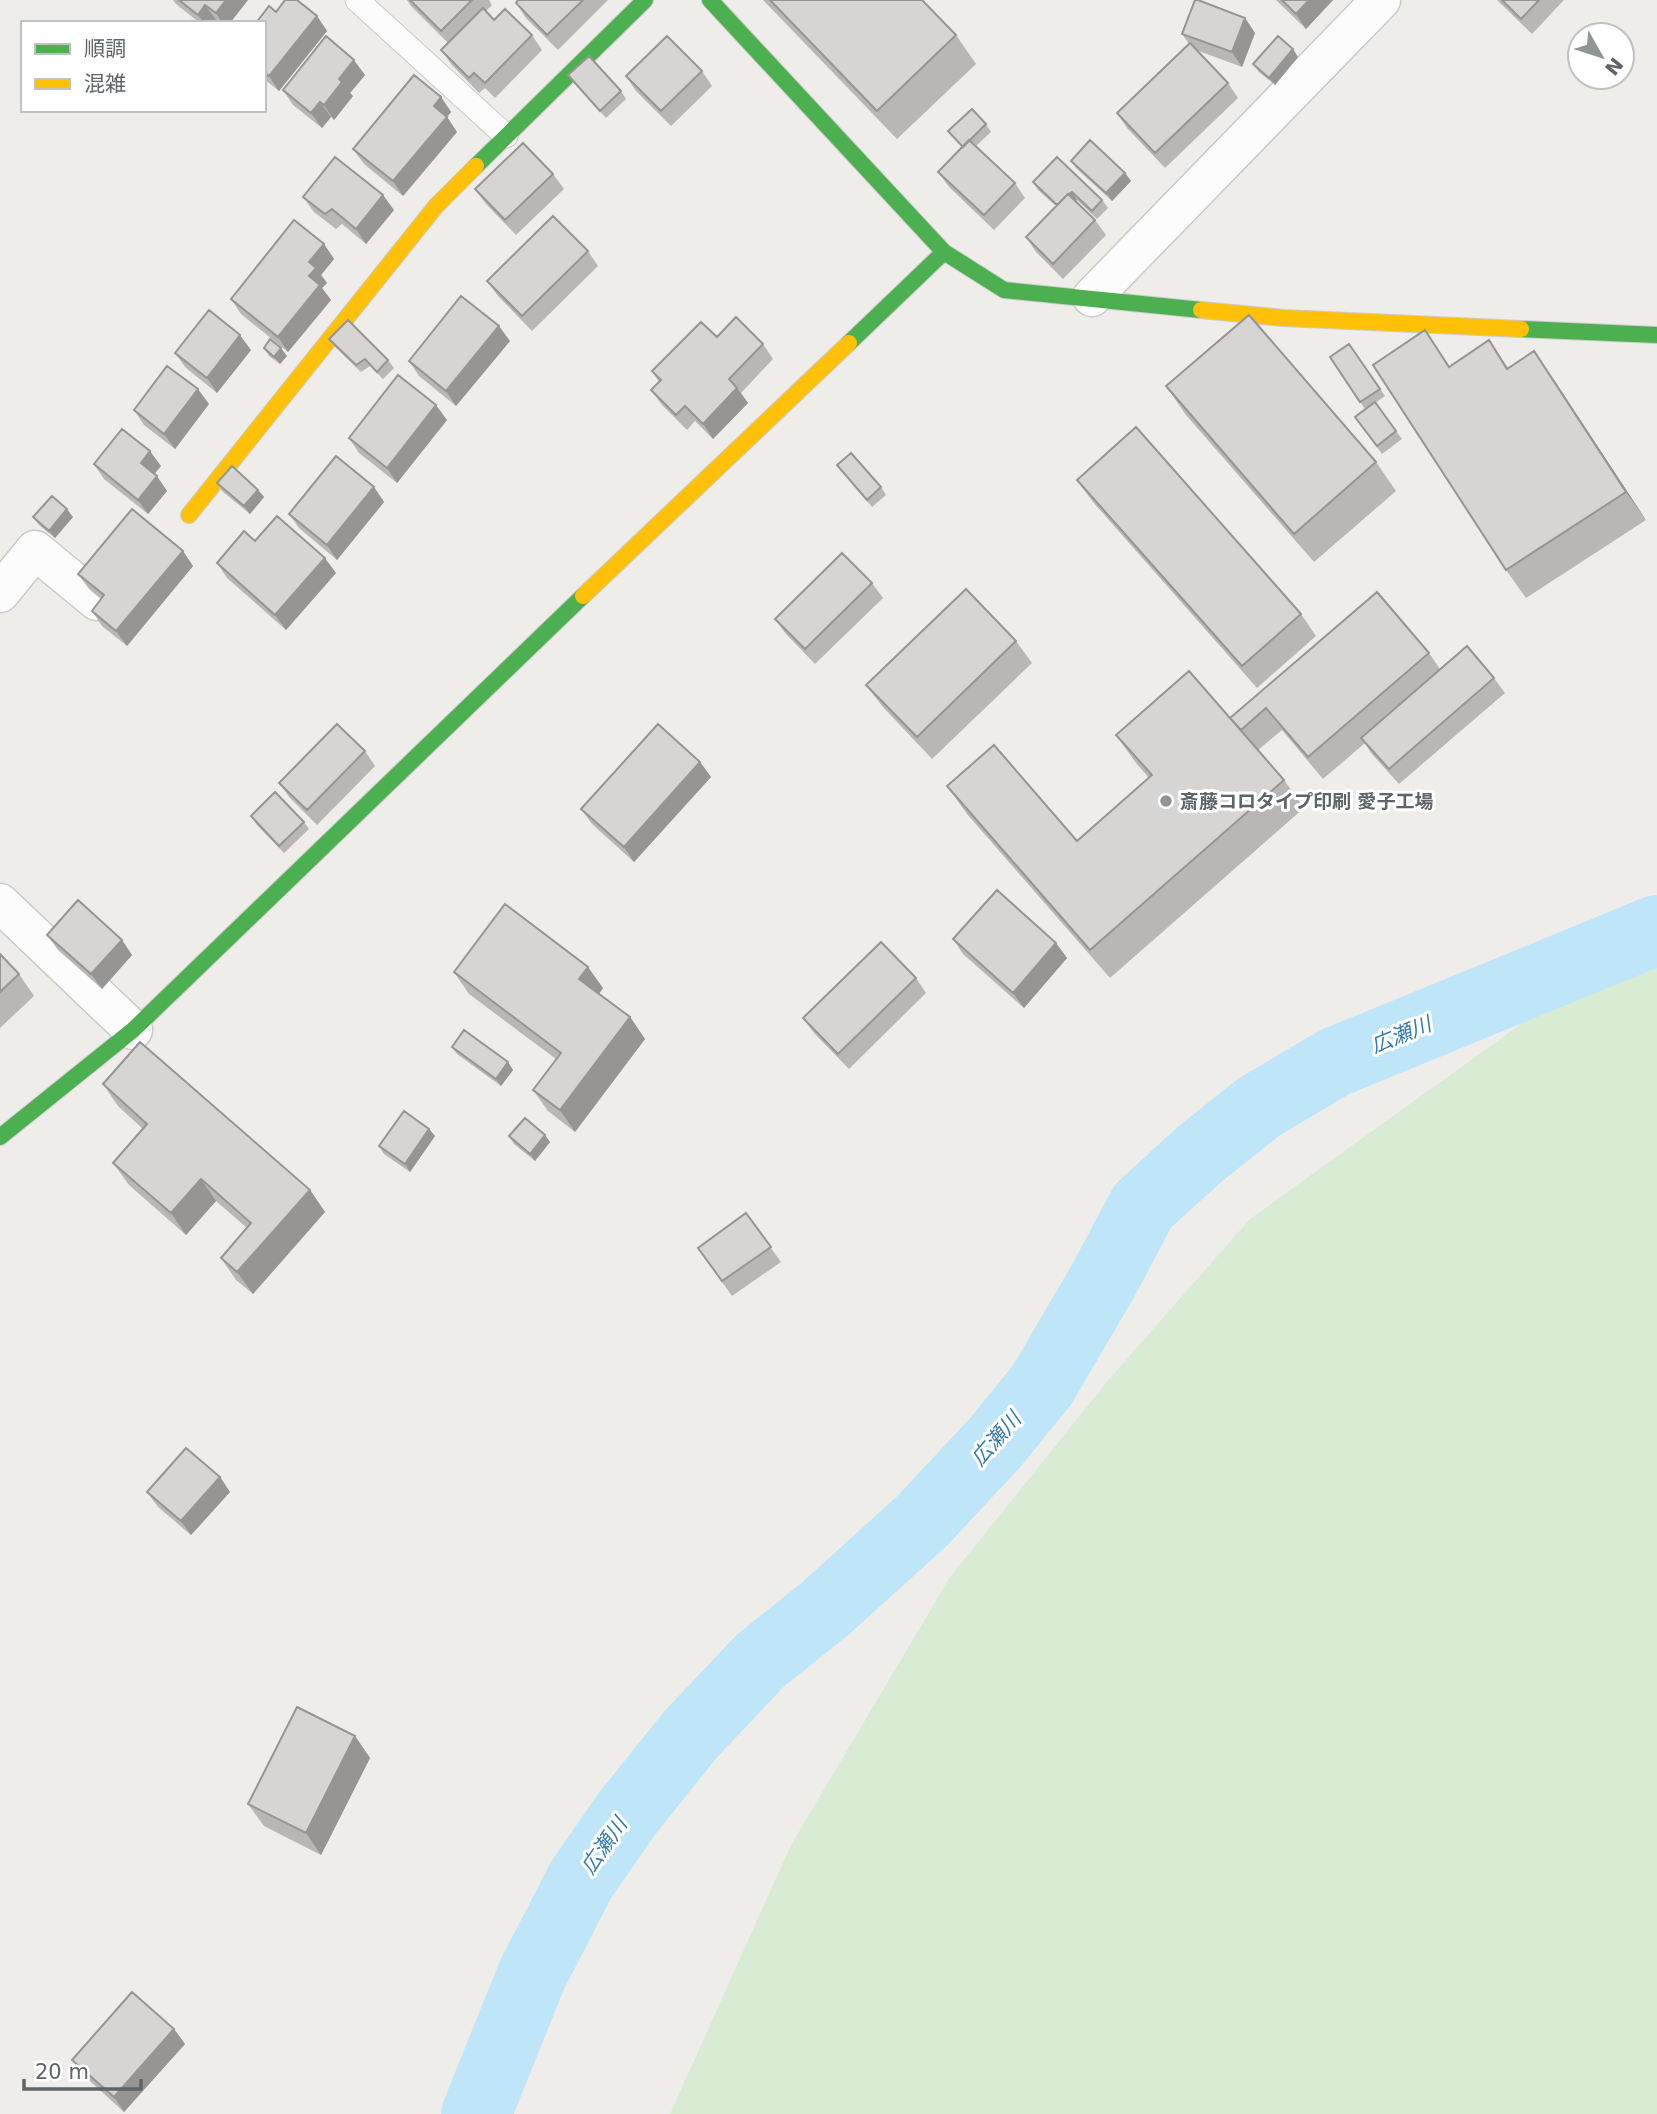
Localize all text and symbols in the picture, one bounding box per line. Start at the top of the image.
legend [21,21,266,112]
north arrow [1566,21,1636,91]
text: 順調 [84,37,126,61]
text: N [1601,54,1628,80]
text: 混雑 [84,72,126,96]
place label: 斎藤コロタイプ印刷 愛子工場 [1180,790,1434,812]
marker: 斎藤コロタイプ印刷 愛子工場 [1158,793,1174,809]
water label: 広瀬川 [1367,1011,1437,1058]
water label: 広瀬川 [966,1406,1027,1471]
water label: 広瀬川 [576,1812,633,1879]
scale bar [24,2048,142,2092]
text: 20 m [35,2060,89,2084]

